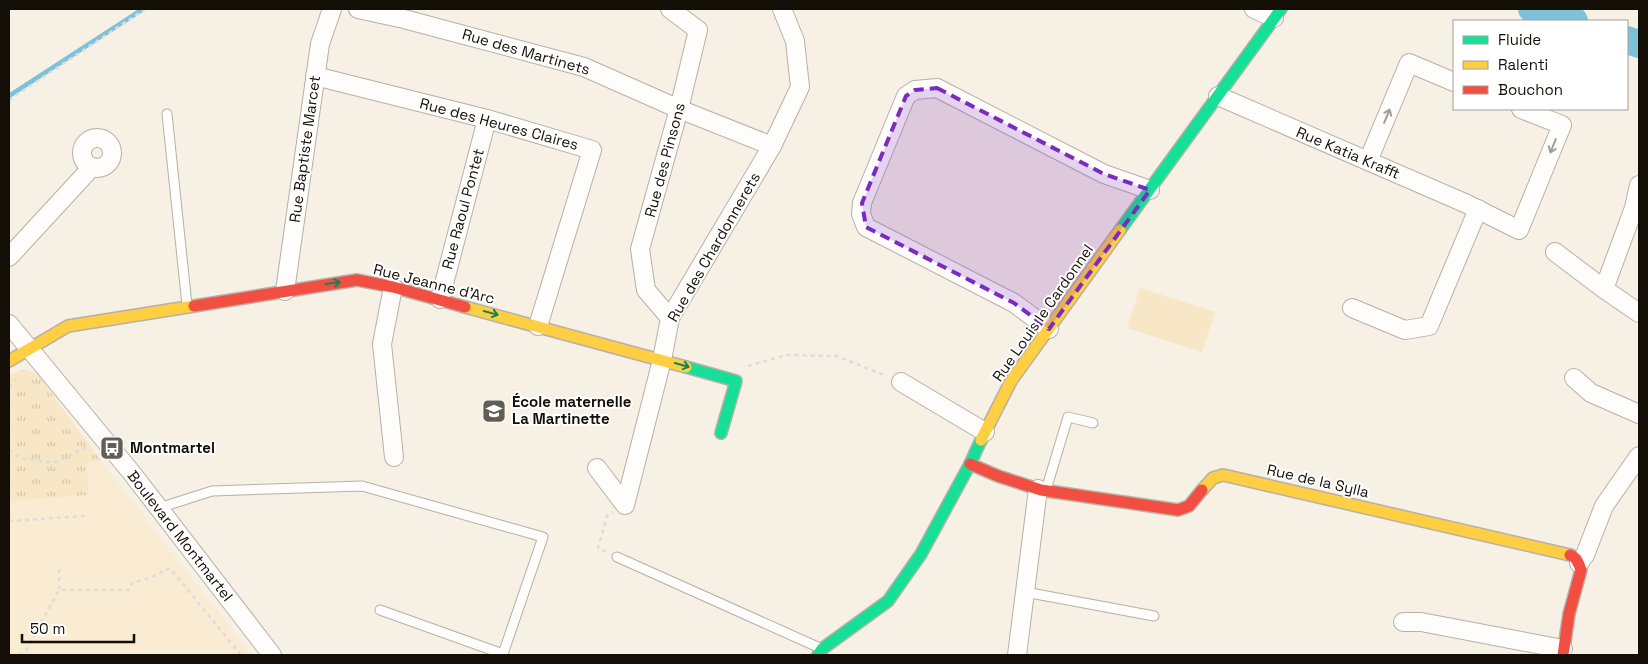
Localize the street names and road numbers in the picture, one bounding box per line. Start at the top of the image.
street label: Rue des Martinets [460,24,592,79]
street label: Rue Baptiste Marcet [285,74,324,224]
street label: Rue des Heures Claires [418,93,581,154]
street label: Rue des Pinsons [640,100,689,219]
street label: Rue Katia Krafft [1293,122,1403,183]
street label: Rue Raoul Pontet [437,146,488,271]
street label: Rue des Chardonnerets [663,169,764,325]
street label: Rue Louis le Cardonnel [988,240,1097,385]
street label: Rue Jeanne d'Arc [371,259,497,308]
street label: Rue de la Sylla [1265,460,1371,502]
street label: Boulevard Montmartel [124,467,237,605]

